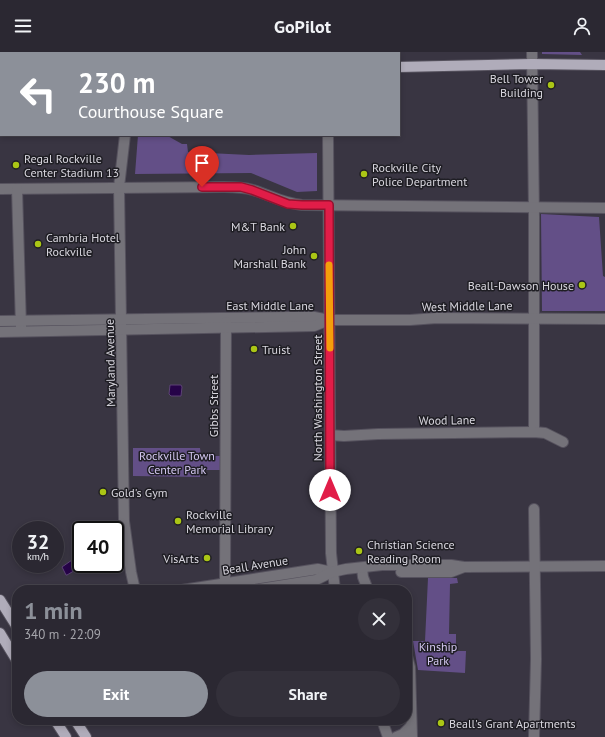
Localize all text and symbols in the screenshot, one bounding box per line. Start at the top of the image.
icon: menu [12,15,34,37]
text: GoPilot [274,15,331,38]
icon: person [571,15,593,37]
text: 230 m [78,64,155,101]
icon: left [12,68,64,120]
place label: Bell Tower Building [490,71,543,100]
marker: Bell Tower Building [546,80,556,90]
text: Courthouse Square [78,100,224,123]
pin [185,146,219,187]
place label: Regal Rockville Center Stadium 13 [24,151,119,180]
icon: arrive [191,152,213,174]
marker: Regal Rockville Center Stadium 13 [11,160,21,170]
place label: Rockville City Police Department [372,160,467,189]
marker: Rockville City Police Department [359,169,369,179]
place label: M&T Bank [231,219,285,234]
marker: M&T Bank [288,221,298,231]
place label: Cambria Hotel Rockville [46,230,120,259]
marker: Cambria Hotel Rockville [33,239,43,249]
place label: John Marshall Bank [233,242,306,271]
marker: John Marshall Bank [309,251,319,261]
place label: Beall-Dawson House [468,278,574,293]
marker: Beall-Dawson House [577,280,587,290]
street label: East Middle Lane [226,298,314,313]
street label: West Middle Lane [421,298,513,314]
street label: Maryland Avenue [102,319,118,407]
street label: North Washington Street [310,335,325,461]
place label: Truist [262,342,290,357]
marker: Truist [249,344,259,354]
street label: Gibbs Street [206,375,221,437]
street label: Wood Lane [419,412,475,428]
park label: Rockville Town Center Park [139,448,215,477]
position arrow [309,469,351,511]
place label: Gold's Gym [111,485,168,500]
marker: Gold's Gym [98,487,108,497]
place label: Rockville Memorial Library [186,507,274,536]
marker: Rockville Memorial Library [173,516,183,526]
speed limit sign: 40 [72,521,124,573]
text: 32 [27,529,49,555]
place label: Christian Science Reading Room [367,537,455,566]
marker: Christian Science Reading Room [354,546,364,556]
text: km/h [27,550,49,563]
place label: VisArts [162,551,199,566]
street label: Beall Avenue [221,552,289,578]
marker: VisArts [202,553,212,563]
text: 1 min [24,595,83,626]
button: close [358,598,400,640]
text: 340 m · 22:09 [24,626,101,643]
park label: Kinship Park [419,639,457,668]
button: Exit [24,671,208,717]
button: Share [216,671,400,717]
place label: Beall's Grant Apartments [449,716,576,731]
marker: Beall's Grant Apartments [436,718,446,728]

